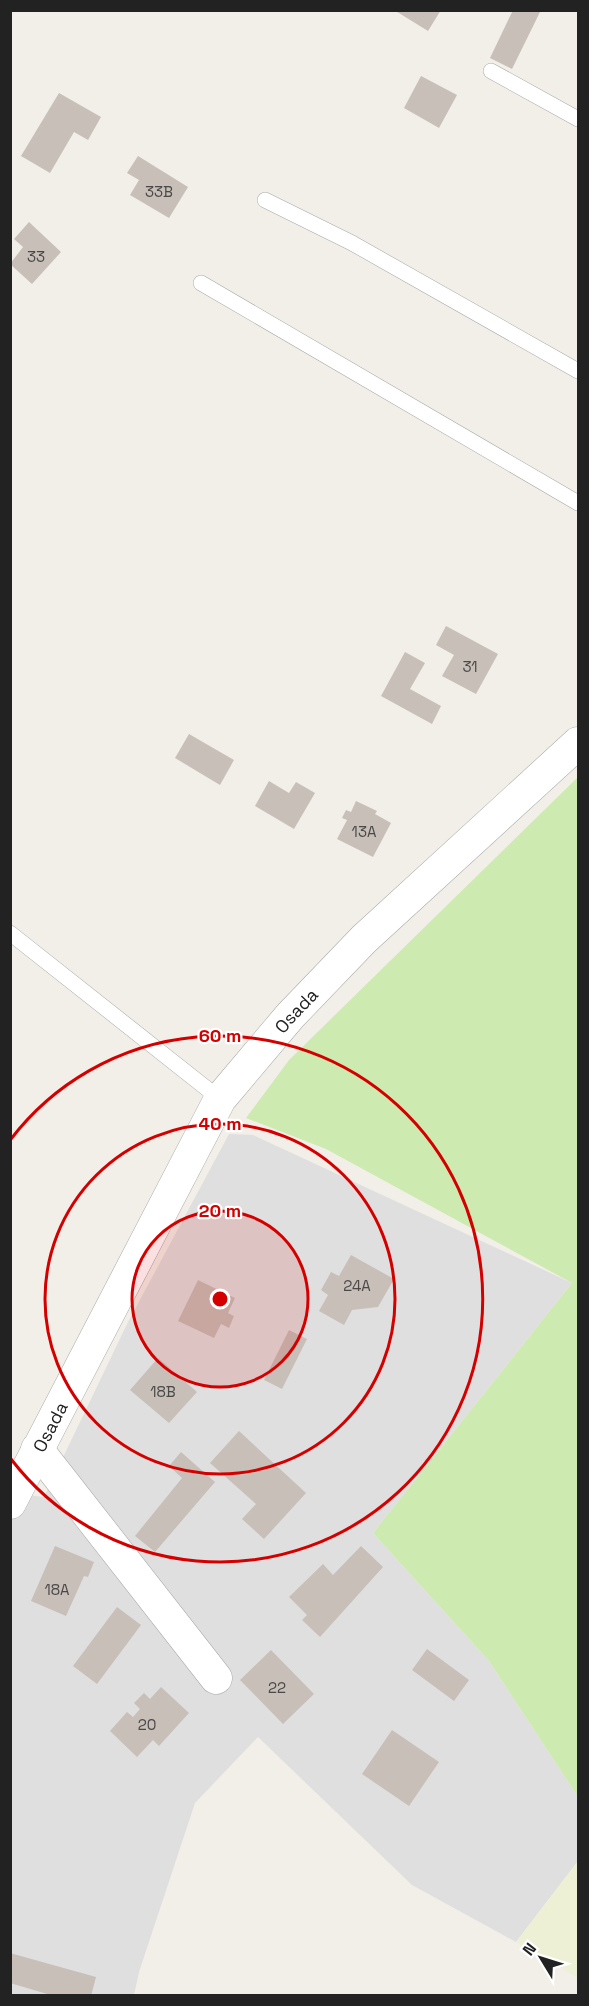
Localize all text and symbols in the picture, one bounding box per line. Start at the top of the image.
house number: 33B [145,182,173,201]
house number: 33 [27,247,45,266]
house number: 31 [462,657,478,676]
house number: 13A [352,822,377,841]
street label: Osada [269,983,322,1038]
text: 60 m [199,1024,241,1047]
text: 40 m [198,1112,242,1135]
text: 20 m [199,1199,241,1222]
house number: 24A [343,1276,371,1295]
centre of rings [210,1289,230,1309]
house number: 18B [150,1382,176,1401]
street label: Osada [27,1398,72,1456]
house number: 18A [44,1580,70,1599]
house number: 22 [268,1678,286,1697]
house number: 20 [138,1715,156,1734]
north arrow [511,1928,571,1988]
text: N [518,1938,541,1960]

